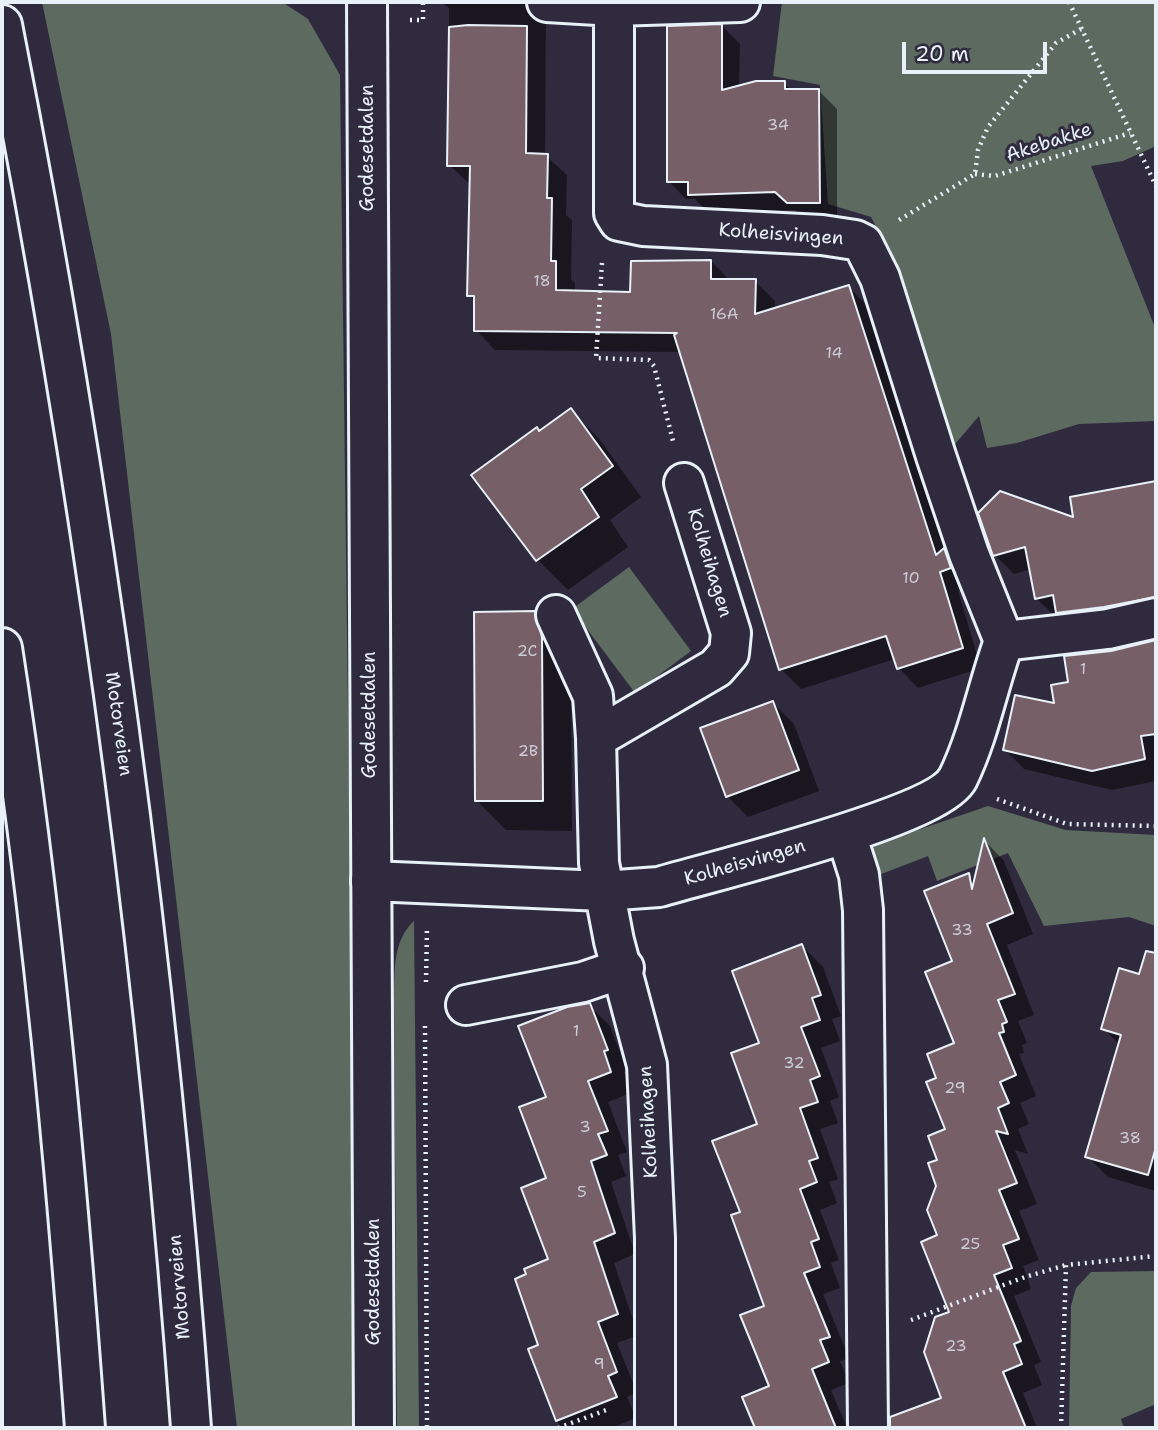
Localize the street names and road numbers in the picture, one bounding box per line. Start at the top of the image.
street label: Godesetdalen [357,84,379,212]
street label: Akebakke [1003,118,1095,168]
street label: Kolheisvingen [718,219,844,251]
street label: Kolheihagen [682,506,736,620]
street label: Godesetdalen [359,651,381,779]
street label: Motorveien [99,670,137,778]
street label: Kolheisvingen [682,835,808,891]
street label: Kolheihagen [635,1065,663,1179]
street label: Godesetdalen [363,1218,385,1346]
street label: Motorveien [164,1234,196,1340]

